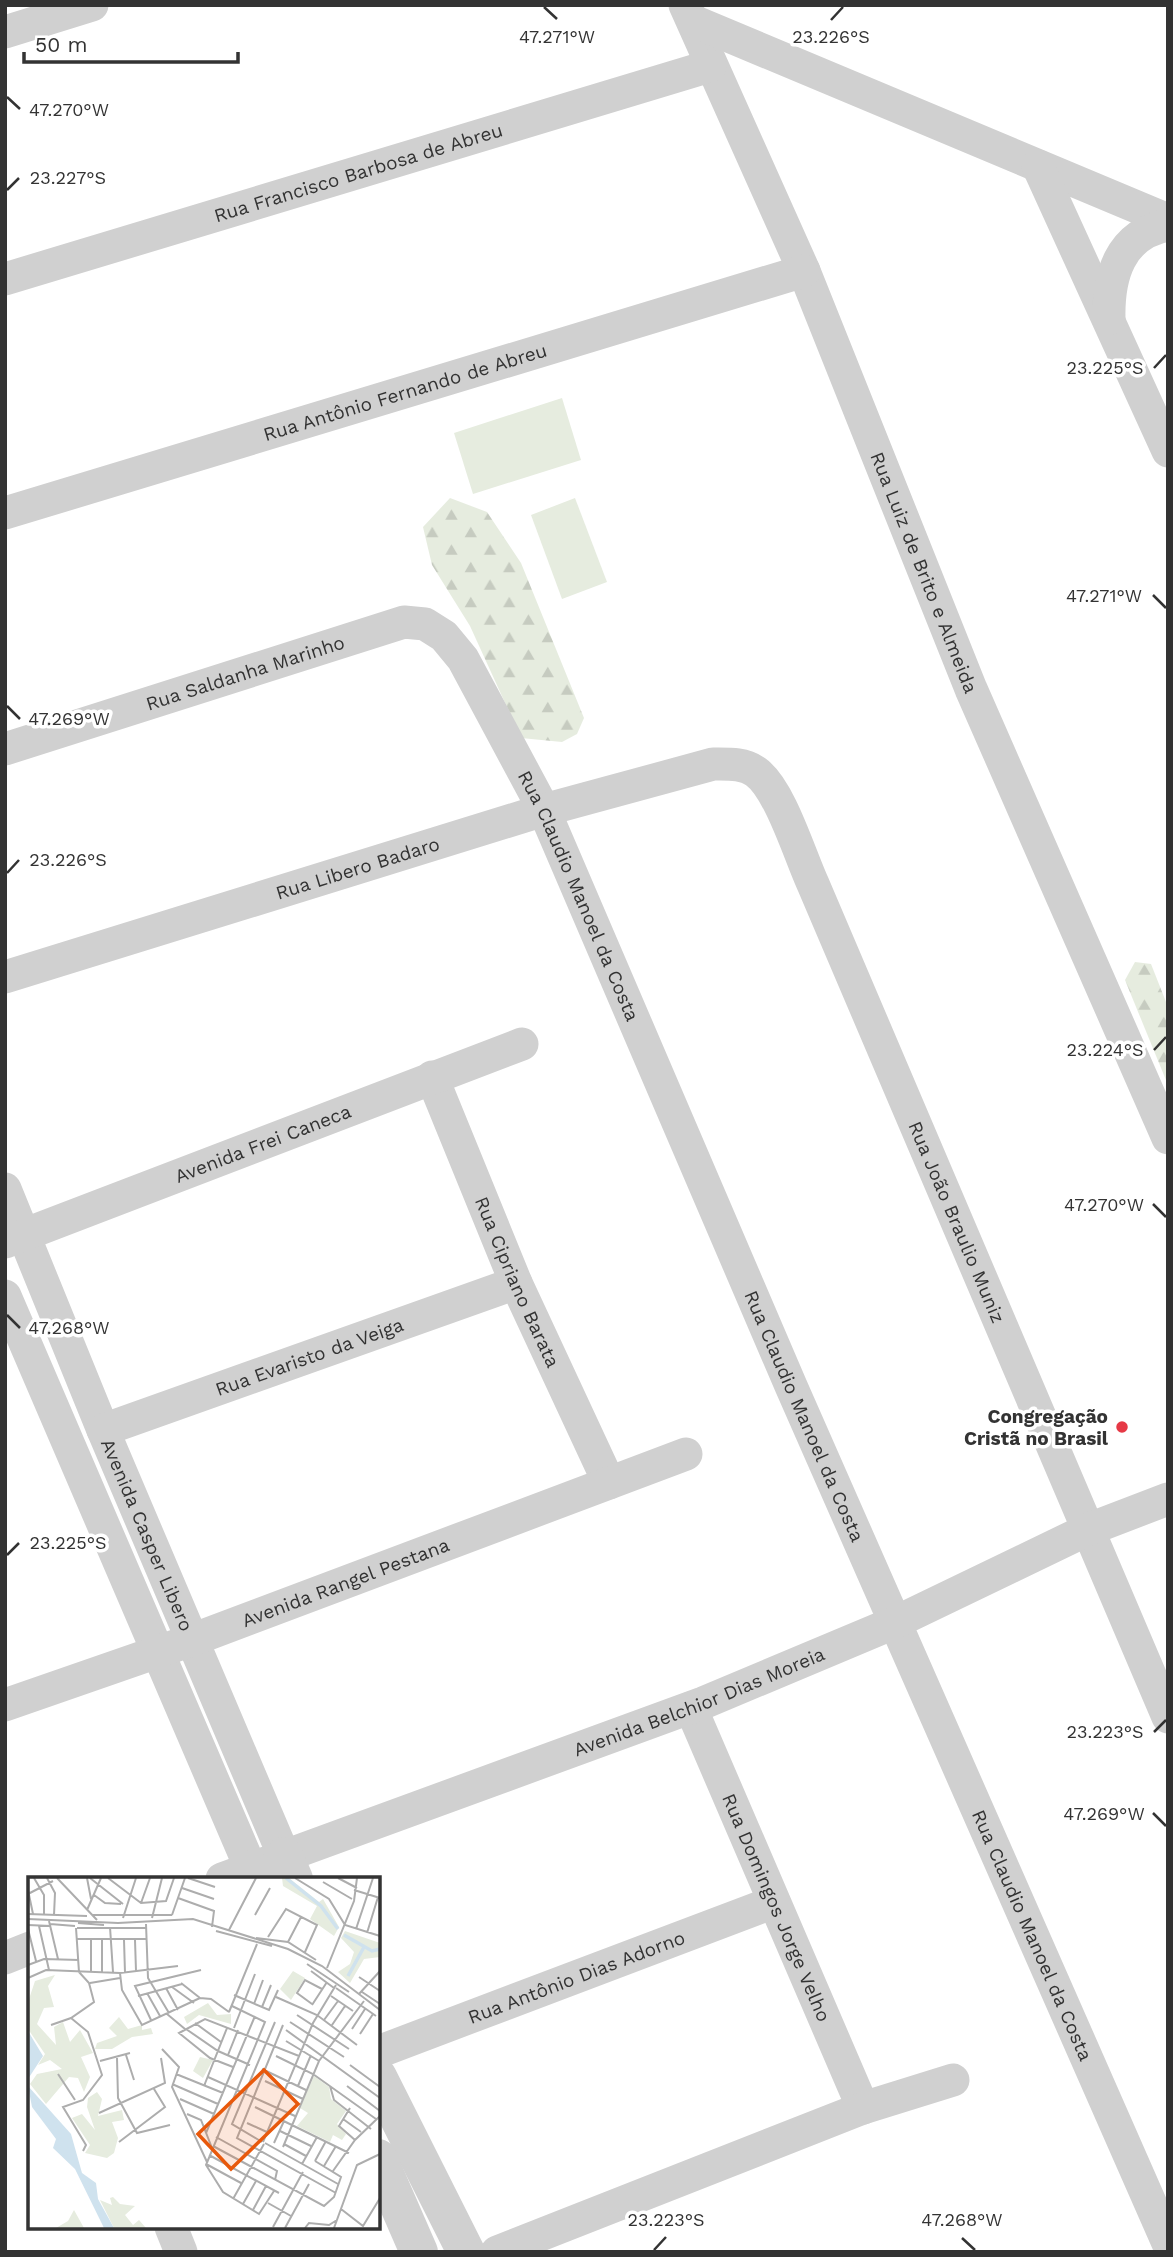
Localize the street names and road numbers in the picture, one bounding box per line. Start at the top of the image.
street label: Rua Francisco Barbosa de Abreu [211,118,505,227]
street label: Rua Antônio Fernando de Abreu [260,338,550,446]
street label: Rua Luiz de Brito e Almeida [866,448,983,697]
street label: Rua Saldanha Marinho [143,630,347,715]
street label: Rua Claudio Manoel da Costa [513,766,645,1025]
street label: Rua Libero Badaro [273,832,442,904]
street label: Avenida Frei Caneca [171,1099,354,1187]
street label: Rua João Braulio Muniz [904,1117,1010,1326]
street label: Rua Cipriano Barata [470,1193,565,1371]
street label: Rua Claudio Manoel da Costa [740,1287,870,1545]
street label: Rua Evaristo da Veiga [212,1312,407,1401]
street label: Avenida Casper Libero [96,1435,199,1635]
street label: Avenida Rangel Pestana [239,1533,453,1632]
street label: Avenida Belchior Dias Moreia [570,1642,828,1761]
street label: Rua Domingos Jorge Velho [718,1790,836,2025]
street label: Rua Claudio Manoel da Costa [967,1806,1098,2064]
street label: Rua Antônio Dias Adorno [464,1925,688,2028]

